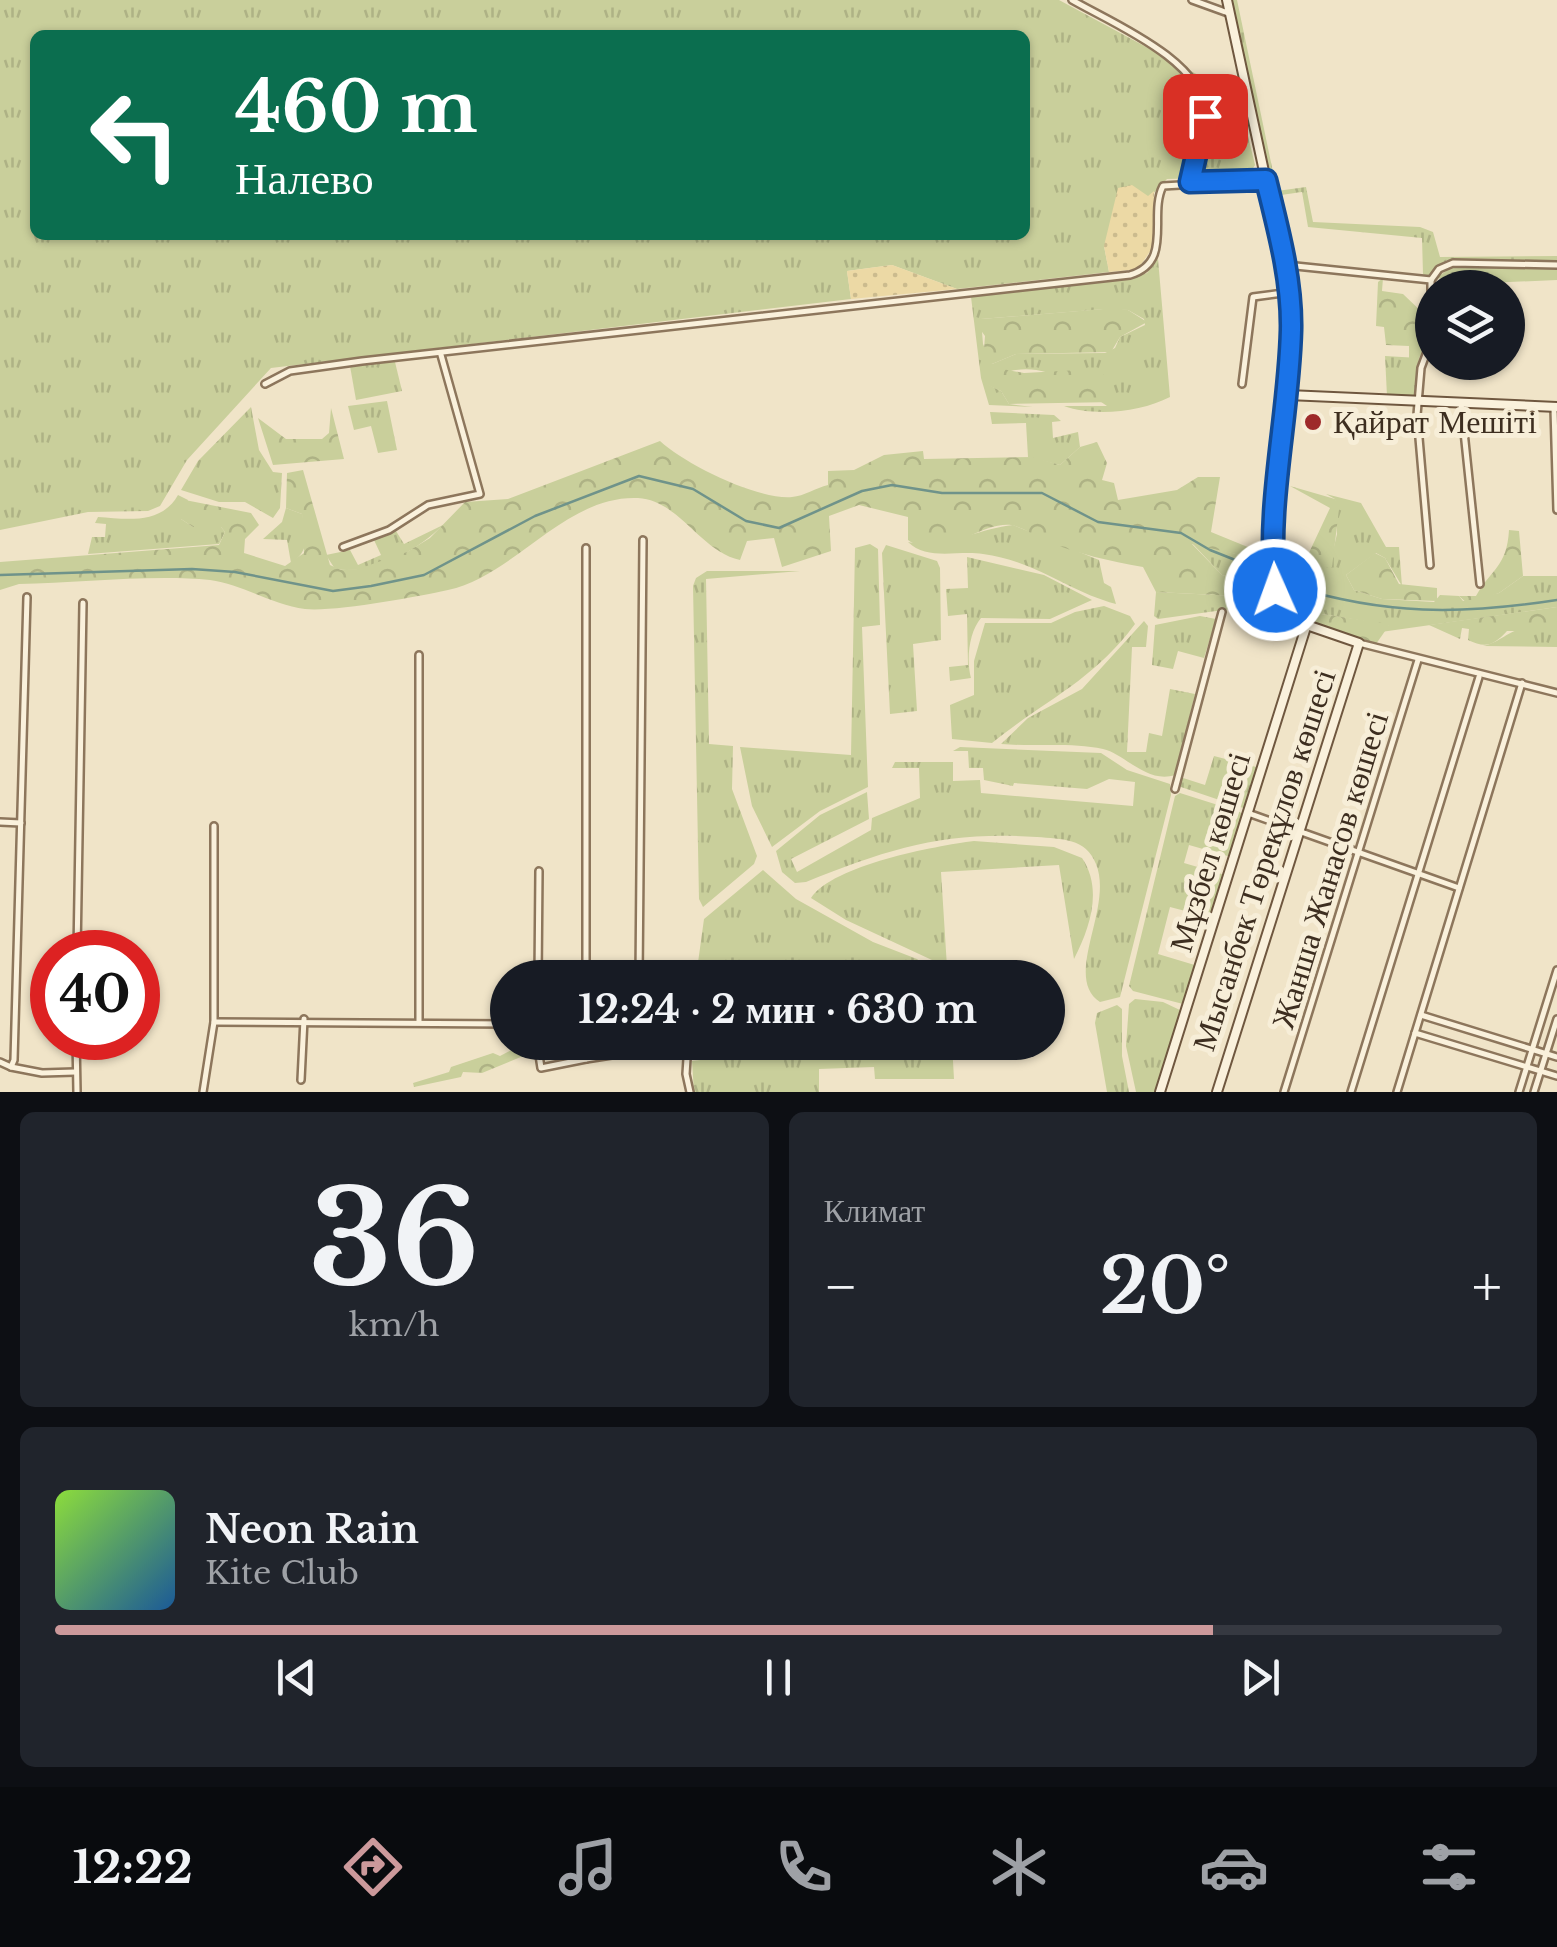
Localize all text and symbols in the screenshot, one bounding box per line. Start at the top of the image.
text: 460 m [235,64,478,151]
icon: left [70,70,200,200]
pin [1163,74,1248,159]
icon: arrive [1178,89,1233,144]
text: Налево [235,150,374,206]
map controls [1415,270,1525,380]
button: layers [1415,270,1525,380]
place label: Қайрат Мешіті [1333,402,1537,442]
marker: Қайрат Мешіті [1302,411,1324,433]
position arrow [1223,538,1327,642]
street label: Мысанбек Төреқұлов көшесі [1183,664,1345,1056]
street label: Жанша Жанасов көшесі [1263,707,1397,1033]
street label: Мұзбел көшесі [1161,747,1259,957]
speed limit sign: 40 [30,930,160,1060]
text: 12:24 · 2 мин · 630 m [578,986,977,1033]
text: 36 [309,1159,479,1320]
text: Климат [824,1191,925,1231]
text: 20° [1100,1240,1230,1333]
text: − [824,1253,858,1321]
text: + [1472,1253,1502,1321]
text: km/h [349,1305,440,1345]
text: Neon Rain [205,1506,419,1553]
text: Kite Club [205,1553,359,1593]
icon: previous [269,1650,324,1705]
icon: pause [751,1650,806,1705]
icon: next [1233,1650,1288,1705]
icon: directions [338,1832,408,1902]
icon: music [553,1832,623,1902]
icon: phone [769,1832,839,1902]
icon: climate [984,1832,1054,1902]
icon: car [1199,1832,1269,1902]
icon: filters [1414,1832,1484,1902]
text: 12:22 [73,1839,193,1895]

